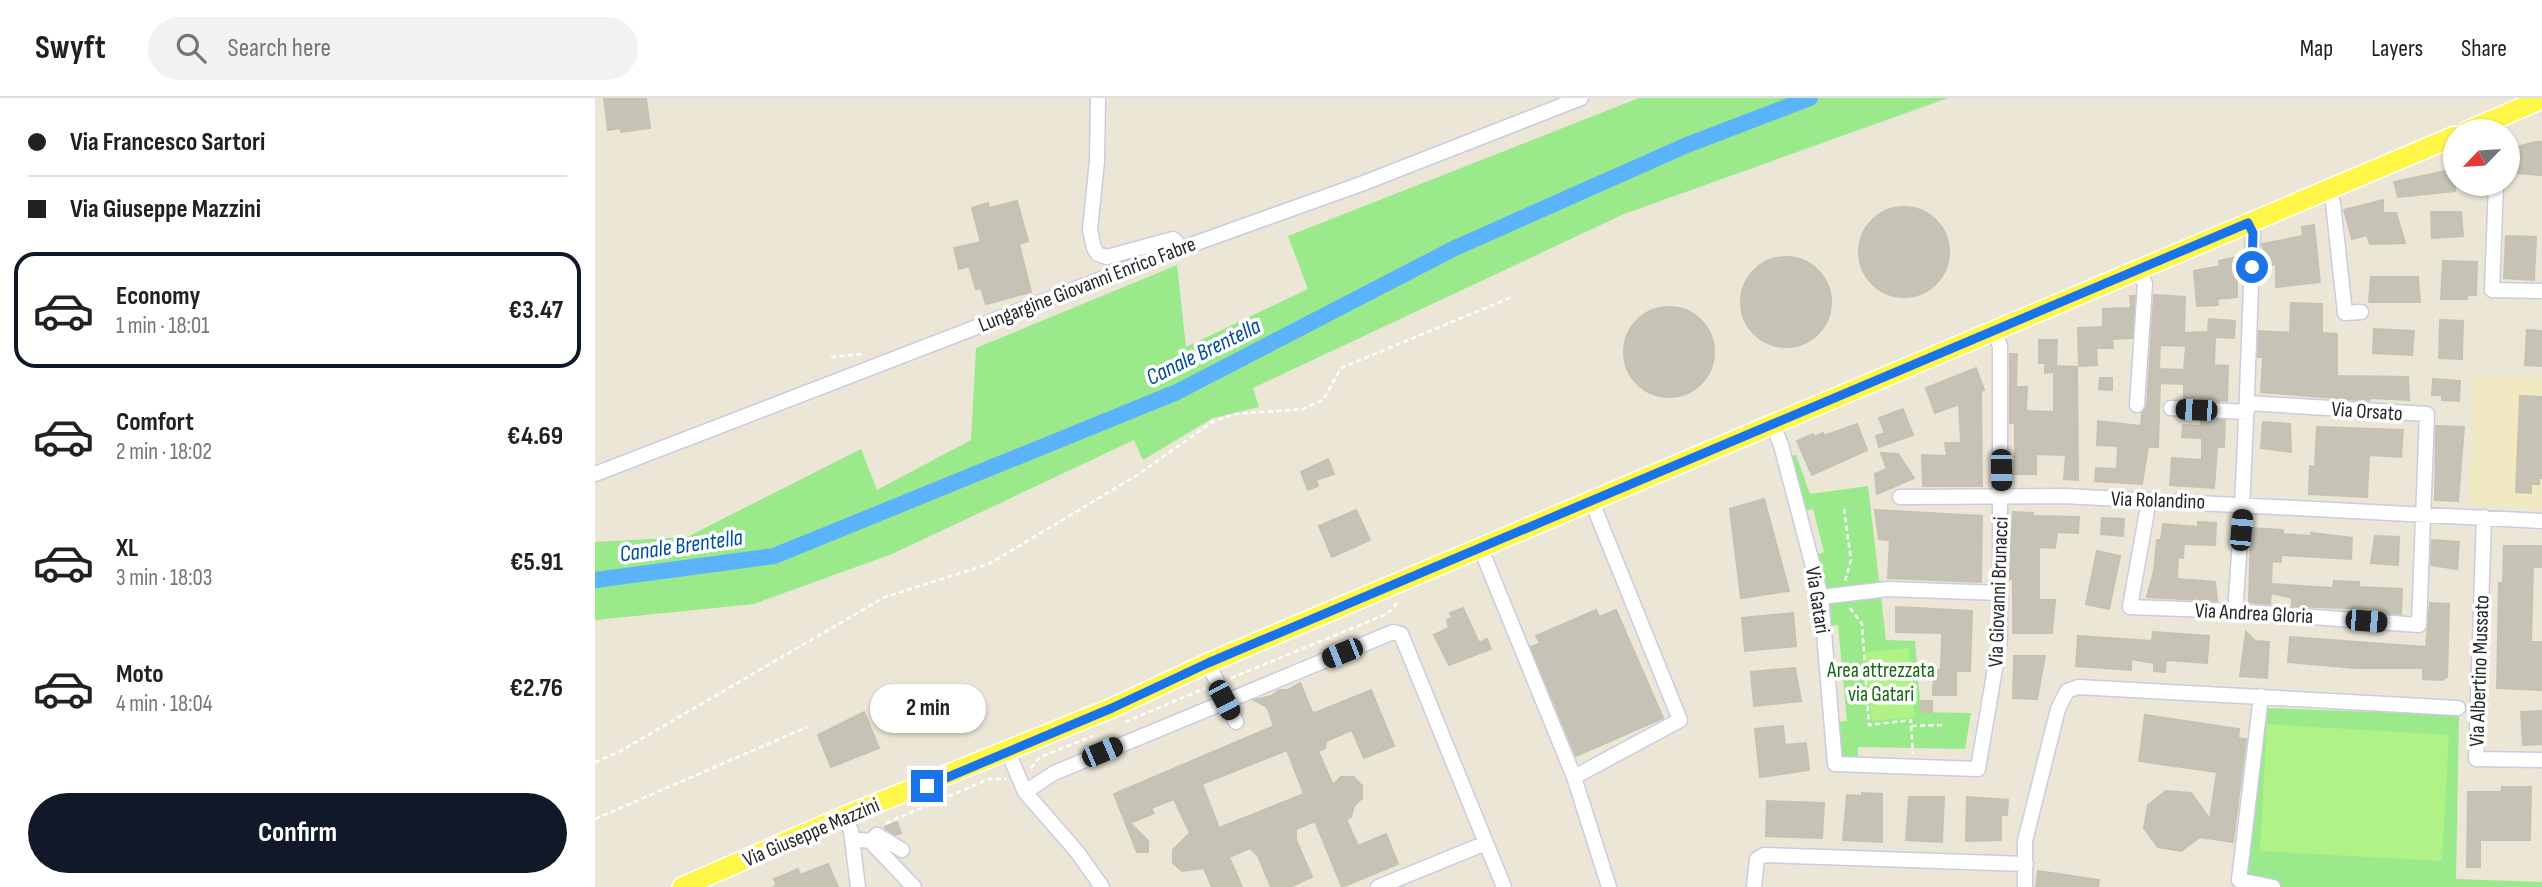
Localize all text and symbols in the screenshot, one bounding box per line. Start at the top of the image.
search box [148,17,638,80]
text: Swyft [35,28,106,68]
icon: search [172,29,210,67]
text: Search here [228,33,331,64]
text: Map [2300,34,2333,63]
text: Layers [2371,34,2423,63]
text: Share [2461,34,2507,63]
north arrow [2443,119,2520,196]
map controls [2443,119,2520,196]
text: Via Francesco Sartori [70,127,265,158]
text: Via Giuseppe Mazzini [70,194,261,225]
street label: Lungargine Giovanni Enrico Fabre [975,231,1199,337]
route start [2236,251,2268,283]
icon: car [32,279,95,342]
text: Economy [116,281,200,312]
text: €3.47 [508,295,563,326]
text: 1 min · 18:01 [116,312,209,340]
water label: Canale Brentella [1142,312,1266,392]
street label: Via Orsato [2331,397,2403,426]
car [2175,399,2218,421]
icon: car [32,405,95,468]
text: Comfort [116,407,194,438]
text: €4.69 [507,421,563,452]
text: 2 min · 18:02 [116,438,212,466]
car [1991,449,2012,491]
street label: Via Rolandino [2110,486,2206,515]
car [2229,508,2254,552]
street label: Via Giovanni Brunacci [1983,516,2014,668]
water label: Canale Brentella [618,523,745,568]
icon: car [32,531,95,594]
text: XL [116,533,138,564]
text: €5.91 [510,547,563,578]
text: 3 min · 18:03 [116,564,212,592]
street label: Via Gatari [1800,565,1835,635]
street label: Via Albertino Mussato [2464,595,2495,747]
street label: Via Andrea Gloria [2194,598,2314,629]
car [2345,609,2388,633]
car [1319,635,1366,671]
icon: car [32,657,95,720]
park label: Area attrezzata via Gatari [1826,658,1935,707]
text: Moto [116,659,164,690]
text: €2.76 [509,673,563,704]
car [1205,677,1244,723]
callout: 2 min [869,684,985,734]
text: 4 min · 18:04 [116,690,212,718]
text: 2 min [906,694,950,722]
car [1079,734,1126,770]
route end [911,770,943,802]
button: Confirm [28,793,567,873]
street label: Via Giuseppe Mazzini [739,793,883,872]

